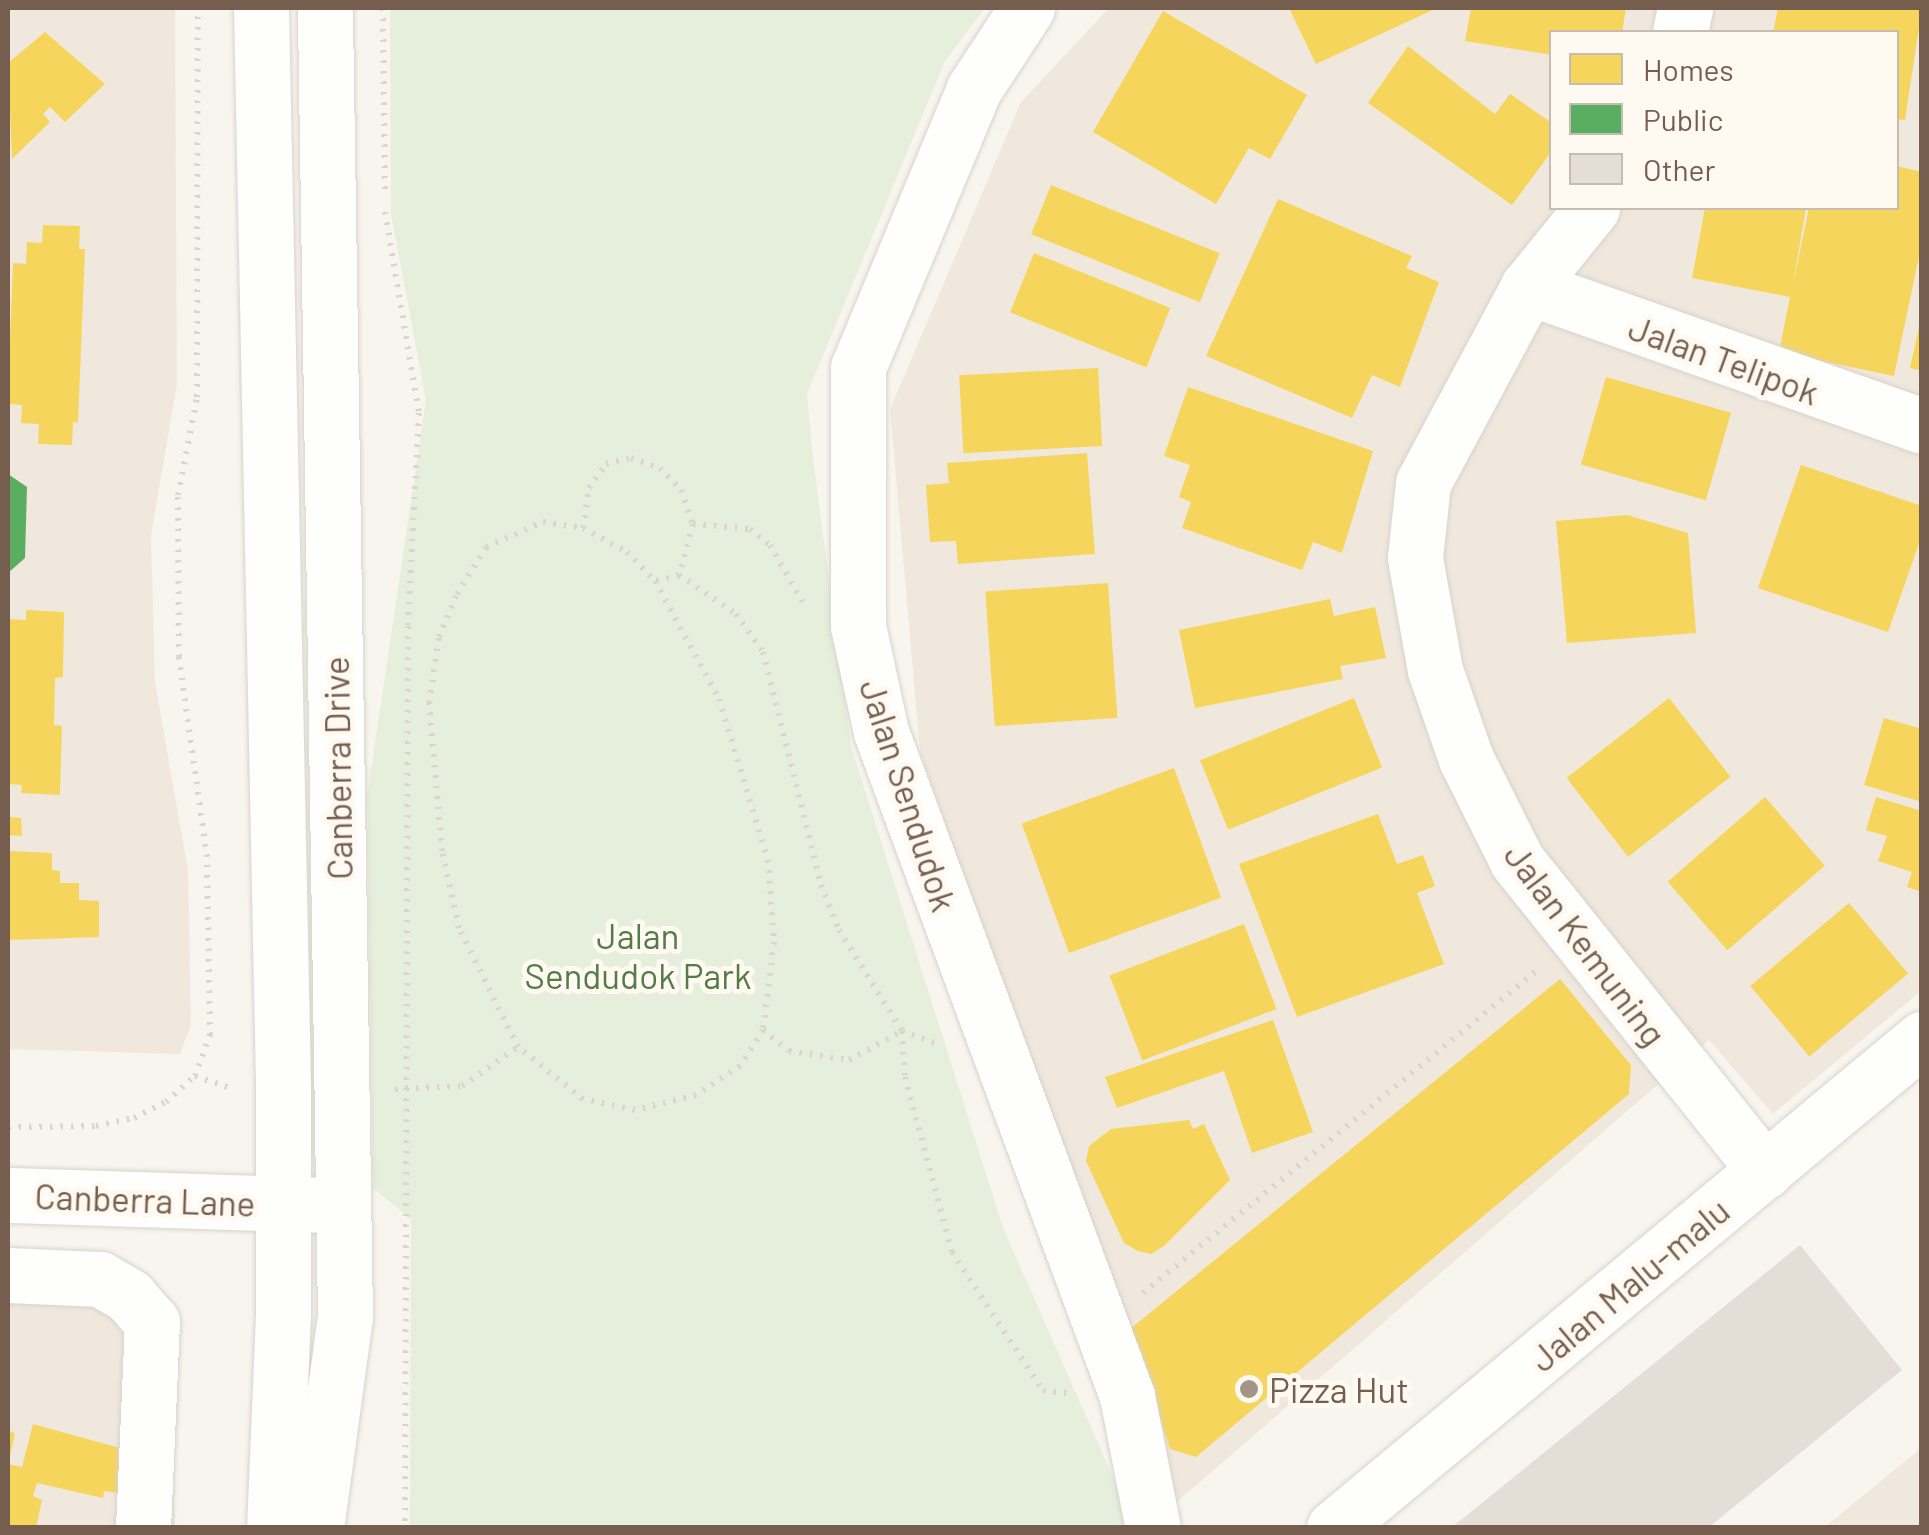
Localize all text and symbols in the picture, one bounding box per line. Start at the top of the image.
legend [1549,30,1899,210]
text: Homes [1643,51,1734,87]
text: Public [1643,101,1723,137]
text: Other [1643,151,1715,187]
street label: Jalan Telipok [1623,305,1825,413]
street label: Canberra Drive [314,656,360,880]
street label: Jalan Sendudok [852,674,966,916]
street label: Jalan Kemuning [1496,835,1676,1053]
park label: Jalan Sendudok Park [524,914,752,996]
street label: Canberra Lane [34,1174,256,1224]
street label: Jalan Malu-malu [1521,1189,1737,1379]
place label: Pizza Hut [1269,1368,1409,1410]
marker: Pizza Hut [1238,1378,1260,1400]

